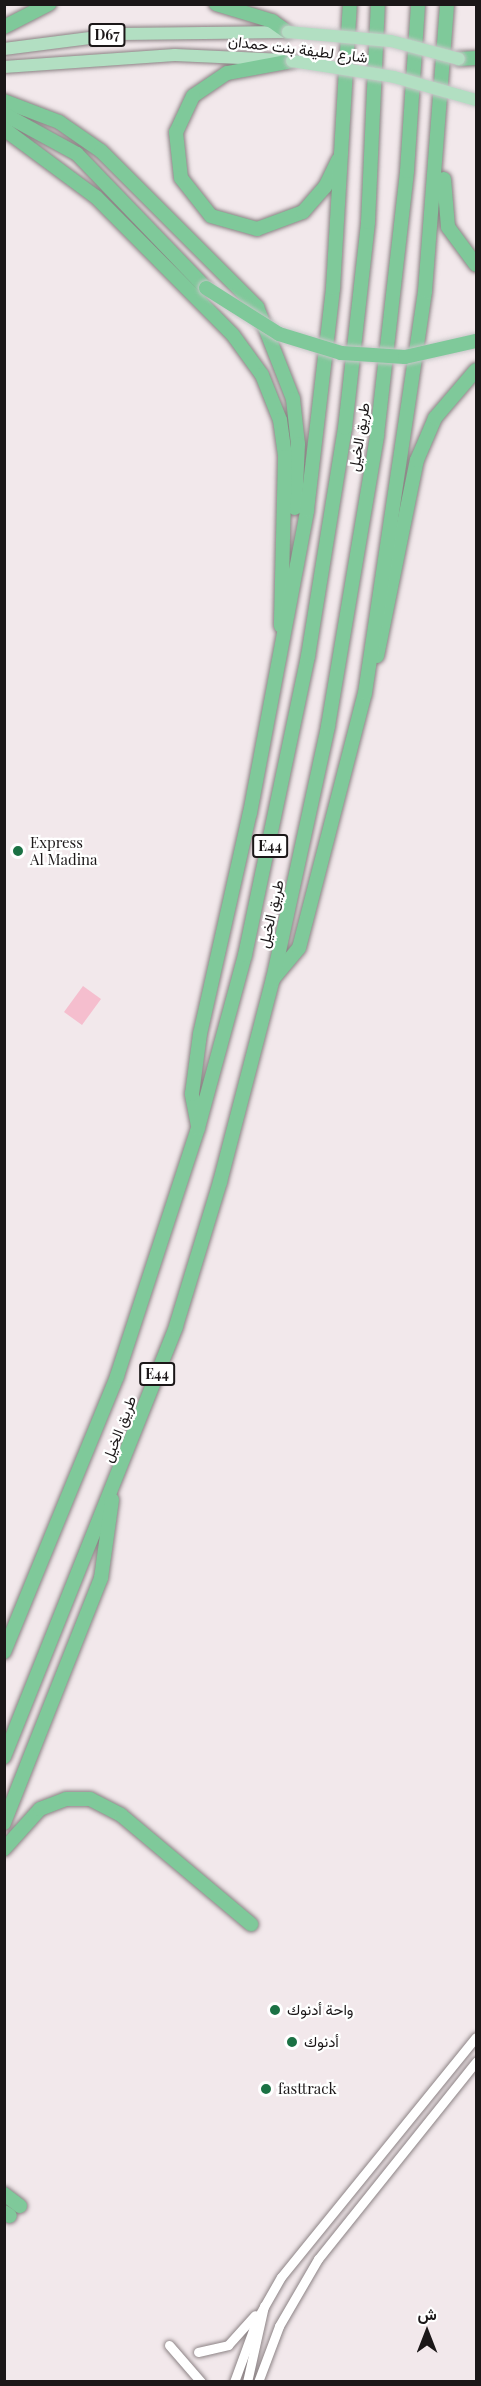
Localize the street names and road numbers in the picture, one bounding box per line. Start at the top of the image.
road number: D67 [88,24,126,46]
street label: شارع لطيفة بنت حمدان [227,32,369,66]
street label: طريق الخيل [345,401,373,473]
road number: E44 [252,835,288,857]
street label: طريق الخيل [254,878,288,950]
road number: E44 [139,1363,175,1385]
street label: طريق الخيل [98,1393,140,1465]

